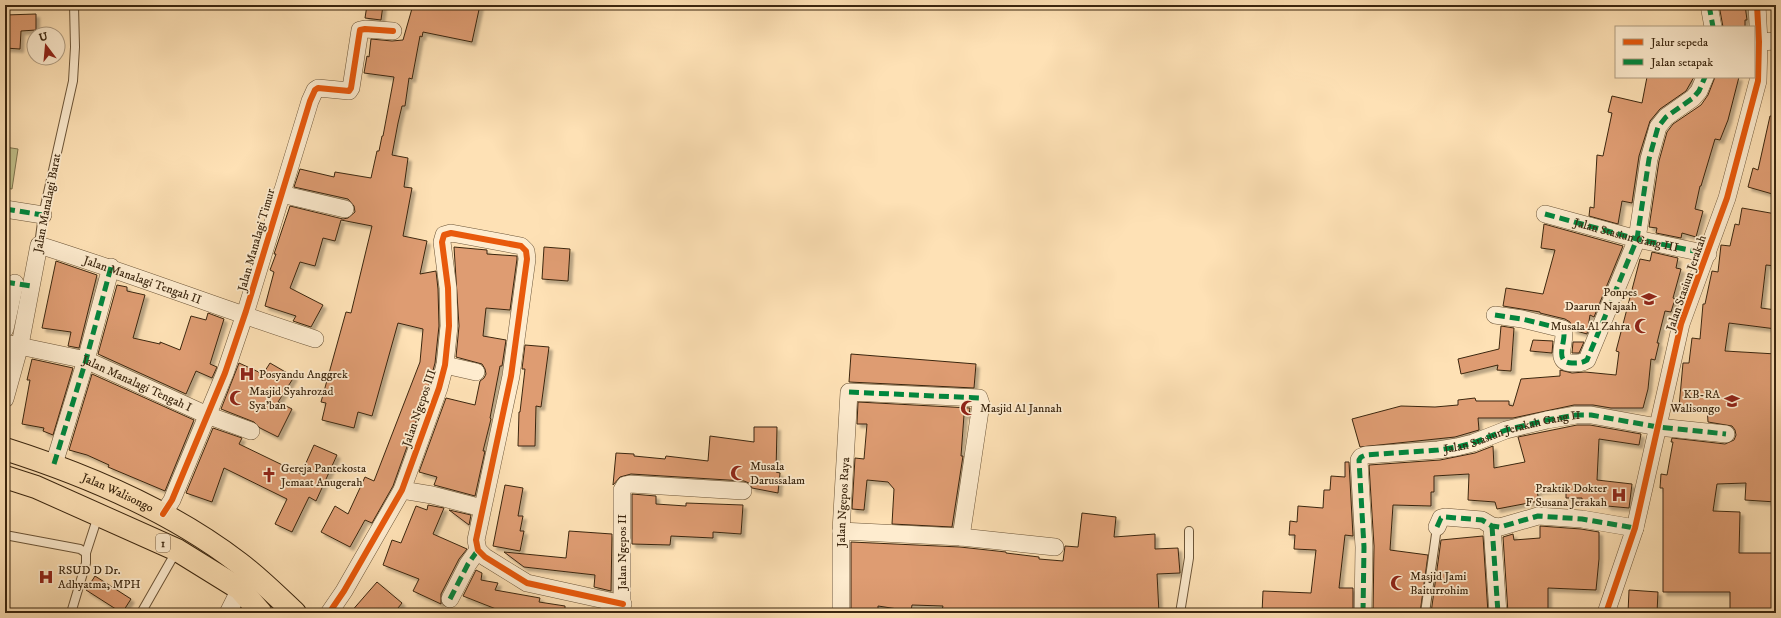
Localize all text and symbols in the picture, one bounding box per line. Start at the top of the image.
north arrow [26,26,66,66]
legend [1615,26,1755,78]
text: U [37,29,50,45]
text: Jalur sepeda [1650,35,1709,50]
text: Jalan setapak [1650,55,1713,70]
street label: Jalan Manalagi Barat [30,152,65,255]
street label: Jalan Manalagi Timur [234,187,278,294]
street label: Jalan Stasiun Gang III [1571,215,1680,256]
street label: Jalan Stasiun Jerakah [1663,233,1710,334]
street label: Jalan Manalagi Tengah II [81,253,203,308]
place label: Ponpes Daarun Najaah [1565,285,1638,314]
school or university icon: Ponpes Daarun Najaah [1640,290,1658,308]
mosque icon: Musala Al Zahra [1633,317,1651,335]
place label: Musala Al Zahra [1551,319,1631,334]
street label: Jalan Manalagi Tengah I [80,352,194,415]
hospital icon: Posyandu Anggrek [238,365,256,383]
place label: Posyandu Anggrek [259,367,348,382]
street label: Jalan Ngepos III [399,367,440,450]
place label: Masjid Syahrozad Sya'ban [249,384,333,413]
place label: KB-RA Walisongo [1669,387,1720,416]
mosque icon: Masjid Syahrozad Sya'ban [228,389,246,407]
school or university icon: KB-RA Walisongo [1723,392,1741,410]
mosque icon: Masjid Al Jannah [959,399,977,417]
place label: Masjid Al Jannah [980,401,1063,416]
street label: Jalan Stasiun Jerakah Gang II [1442,408,1581,457]
street label: Jalan Ngepos Raya [834,456,853,548]
place label: Musala Darussalam [750,459,805,488]
place label: Gereja Pantekosta Jemaat Anugerah [280,461,367,490]
mosque icon: Musala Darussalam [729,464,747,482]
church icon: Gereja Pantekosta Jemaat Anugerah [260,466,278,484]
street label: Jalan Walisongo [79,470,156,516]
place label: Praktik Dokter F Susana Jerakah [1526,481,1608,510]
hospital icon: Praktik Dokter F Susana Jerakah [1610,486,1628,504]
street label: Jalan Ngepos II [615,514,630,591]
road number: 1 [156,534,170,552]
place label: RSUD D Dr. Adhyatma, MPH [58,563,141,592]
hospital icon: RSUD D Dr. Adhyatma, MPH [37,568,55,586]
place label: Masjid Jami Baiturrohim [1410,569,1469,598]
mosque icon: Masjid Jami Baiturrohim [1389,574,1407,592]

